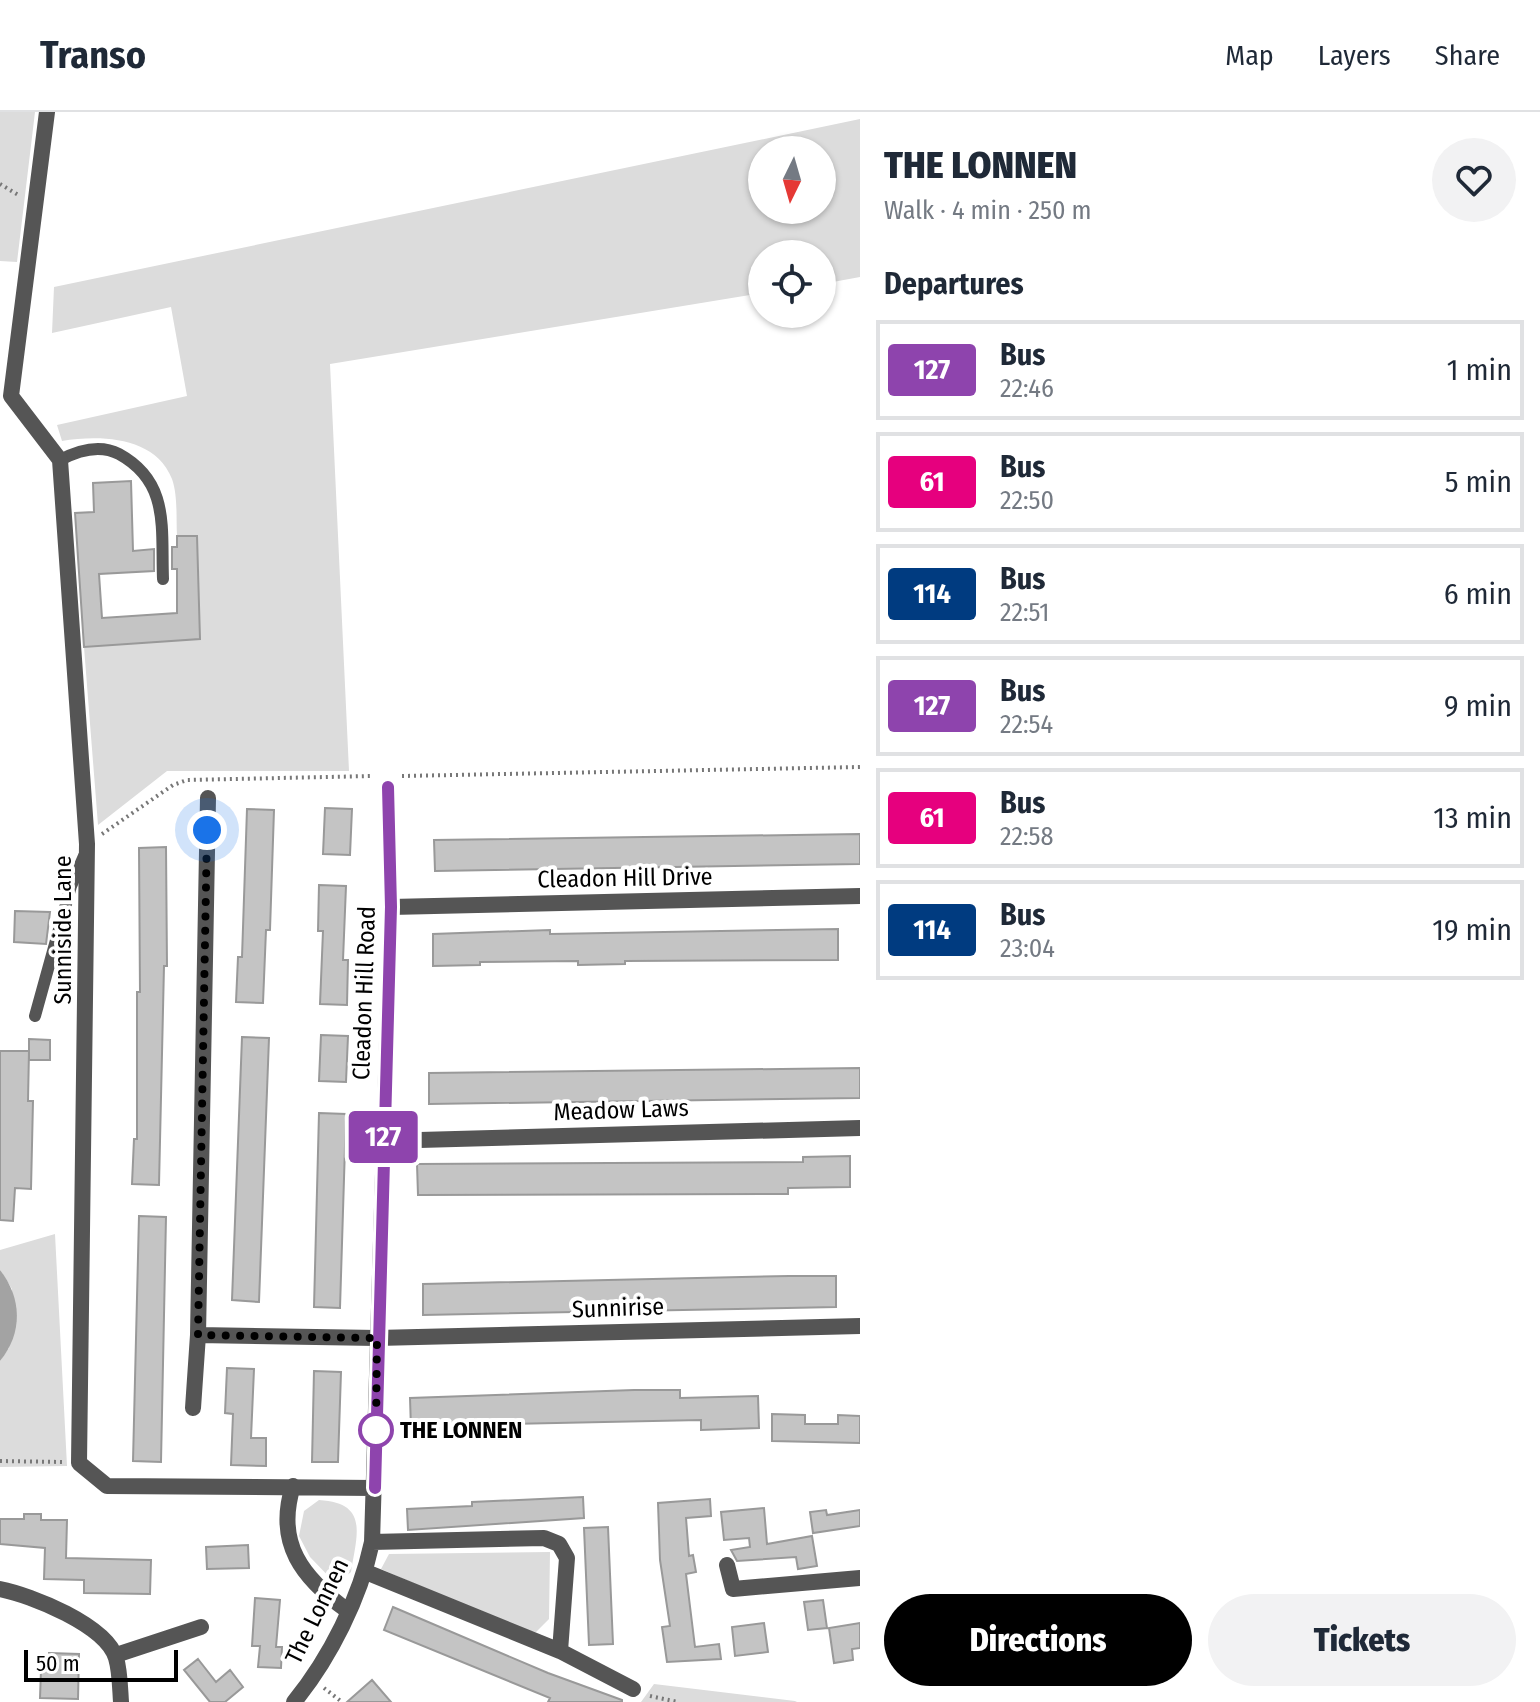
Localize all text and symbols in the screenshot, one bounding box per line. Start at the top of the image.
text: Transo [40,32,146,78]
text: Map [1225,39,1274,72]
text: Layers [1318,39,1391,72]
text: Share [1435,39,1500,72]
north arrow [748,136,836,224]
map controls [748,136,836,328]
button: heart [1432,138,1516,222]
text: THE LONNEN [884,142,1077,188]
text: Walk · 4 min · 250 m [884,195,1092,226]
button: locate [748,240,836,328]
text: Departures [884,266,1024,302]
text: Bus [1000,337,1045,373]
text: 1 min [1447,352,1512,388]
text: 127 [914,353,950,386]
text: 22:46 [1000,373,1054,404]
text: Bus [1000,449,1045,485]
text: 5 min [1445,464,1512,500]
text: 61 [919,465,945,498]
text: 22:50 [1000,485,1054,516]
text: Bus [1000,561,1045,597]
text: 6 min [1444,576,1512,612]
text: 114 [913,577,951,610]
text: 22:51 [1000,597,1049,628]
text: Bus [1000,673,1045,709]
text: 9 min [1444,688,1512,724]
text: 127 [914,689,950,722]
text: 22:54 [1000,709,1053,740]
text: Bus [1000,785,1045,821]
text: 13 min [1433,800,1512,836]
text: 61 [919,801,945,834]
your location [187,810,227,850]
text: 22:58 [1000,821,1053,852]
street label: Sunniside Lane [49,855,77,1005]
street label: Cleadon Hill Drive [537,862,713,894]
text: Bus [1000,897,1045,933]
street label: Cleadon Hill Road [347,906,381,1080]
text: 19 min [1432,912,1512,948]
text: 114 [913,913,951,946]
text: 23:04 [1000,933,1055,964]
street label: Meadow Laws [553,1094,689,1126]
line badge: 127 [337,1111,429,1163]
text: 127 [365,1120,401,1153]
street label: Sunnirise [571,1292,665,1324]
marker: THE LONNEN [359,1413,393,1447]
place label: THE LONNEN [400,1416,522,1444]
street label: The Lonnen [279,1554,355,1668]
button: Directions [884,1594,1192,1686]
button: Tickets [1208,1594,1516,1686]
scale bar [24,1646,178,1682]
text: 50 m [36,1650,80,1677]

